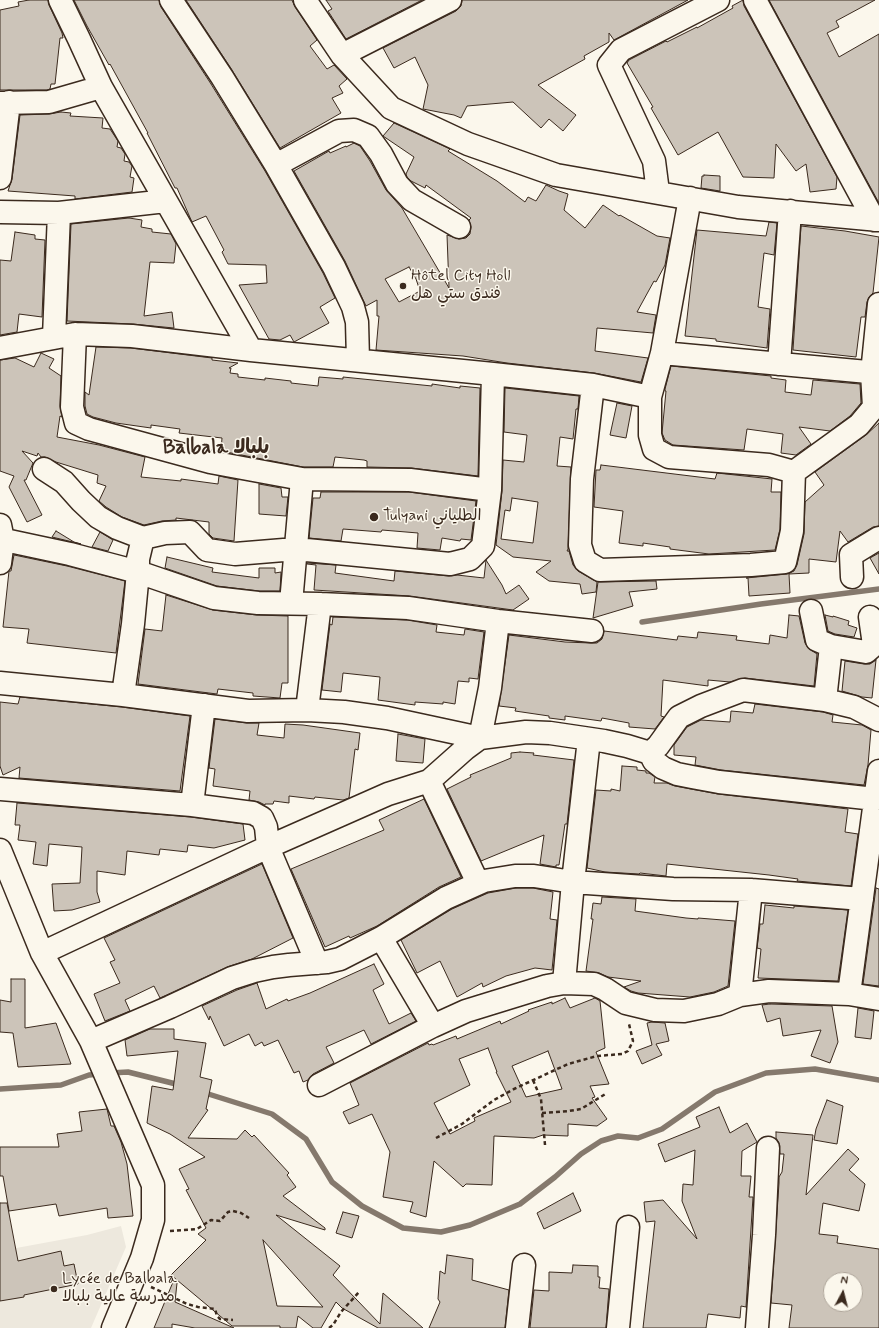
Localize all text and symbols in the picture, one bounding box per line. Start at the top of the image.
place label: Hôtel City Holl فندق ستي هل [411,267,511,305]
marker: Hôtel City Holl فندق ستي هل [398,281,408,291]
district label: Balbala بلبالا [163,437,269,461]
place label: Tulyani الطلياني [383,507,481,527]
marker: Tulyani الطلياني [368,511,380,523]
place label: Lycée de Balbala مدرسة عالية بلبالا [62,1270,177,1308]
north arrow [823,1272,863,1312]
text: N [840,1274,849,1288]
marker: Lycée de Balbala مدرسة عالية بلبالا [49,1284,59,1294]

